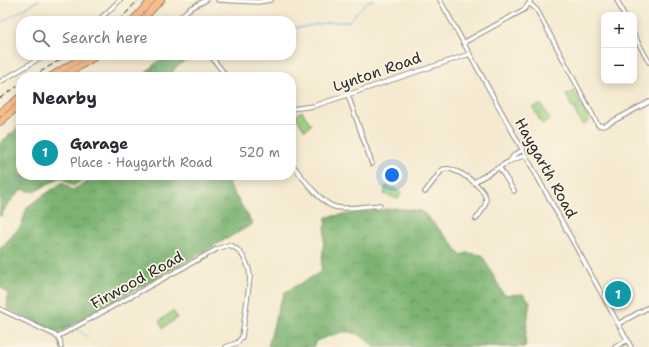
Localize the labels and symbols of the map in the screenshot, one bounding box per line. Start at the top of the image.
street label: Lynton Road [330,47,424,96]
street label: Haygarth Road [510,114,582,222]
your location [382,165,402,185]
street label: Firwood Road [87,246,187,314]
pin: 1 [605,279,631,309]

